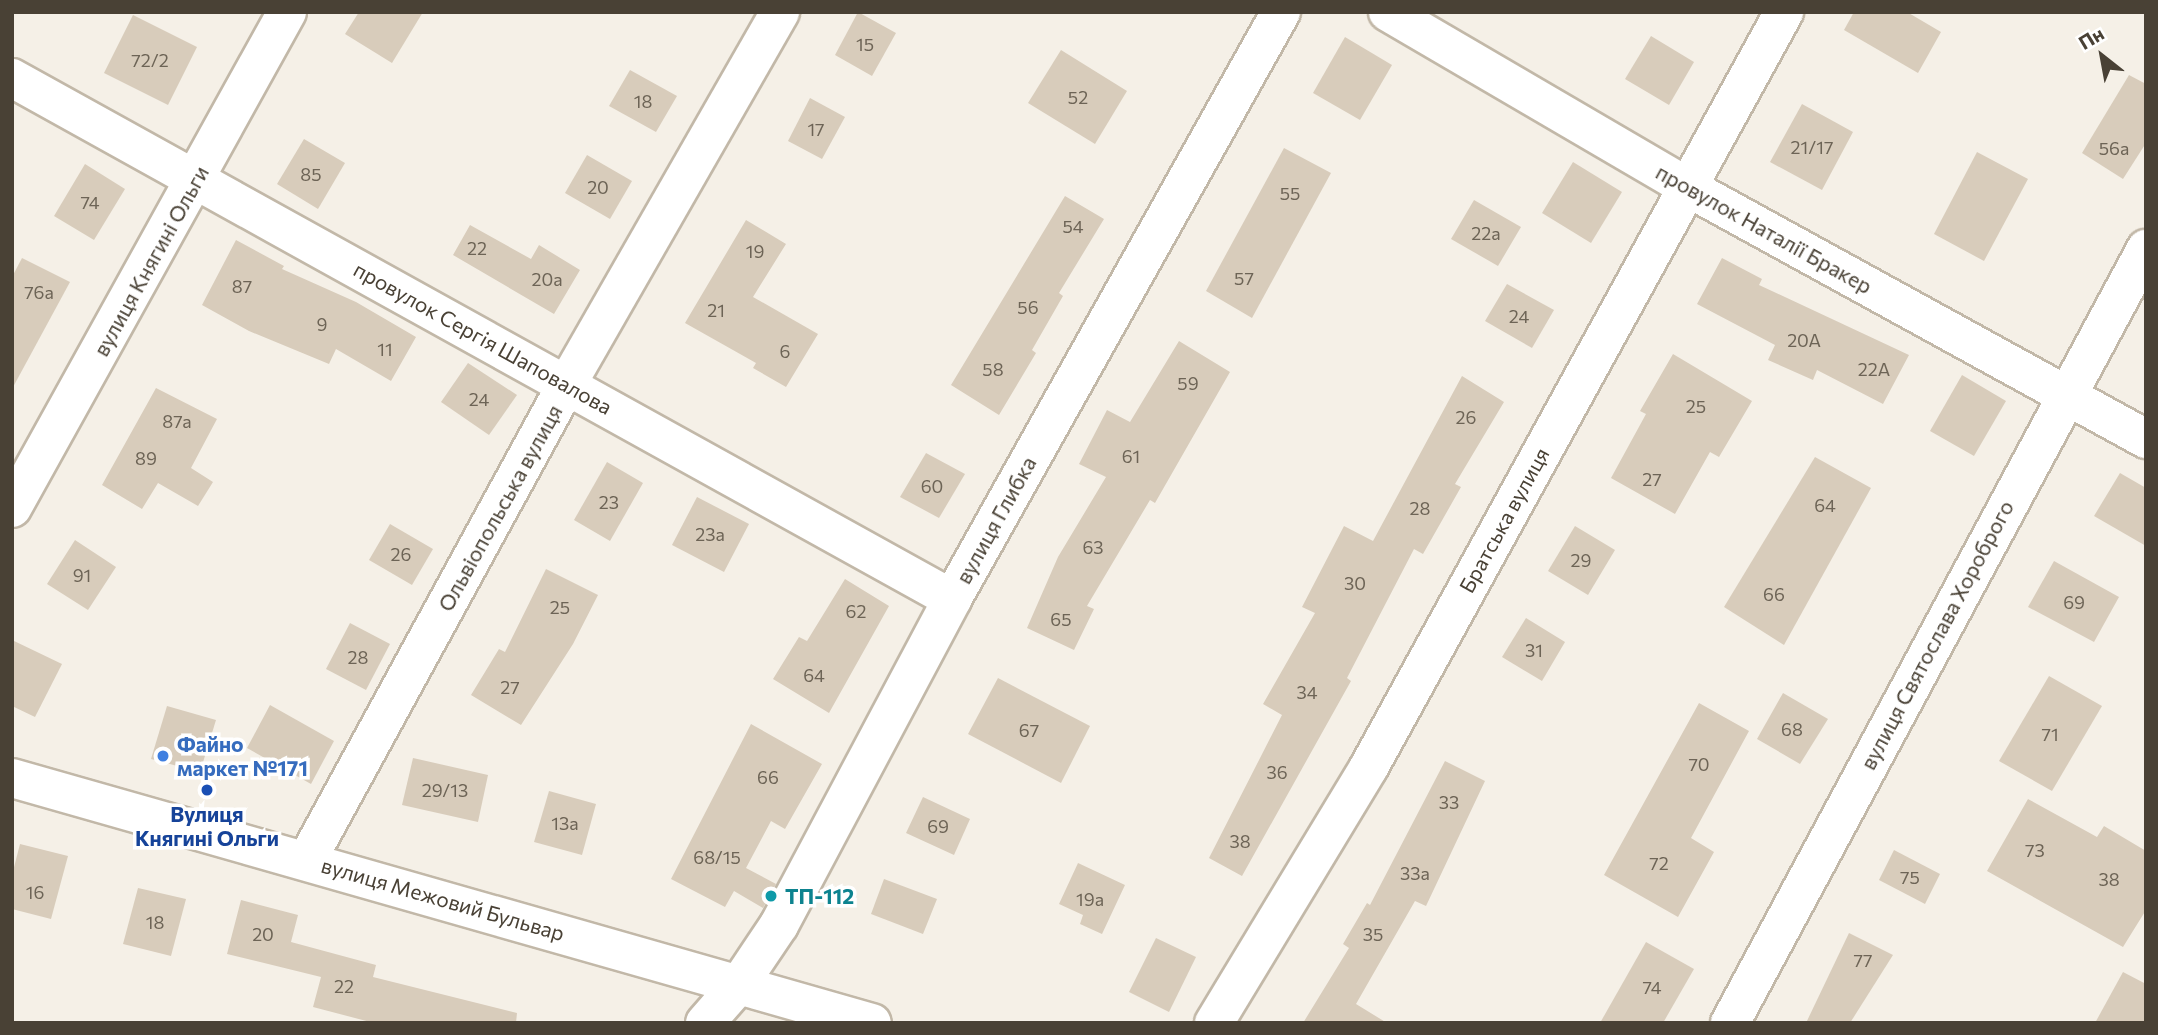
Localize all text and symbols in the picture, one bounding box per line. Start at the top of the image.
north arrow [2067,21,2137,91]
text: Пн [2074,21,2108,54]
house number: 15 [856,33,874,55]
house number: 72/2 [131,49,169,71]
house number: 52 [1068,86,1088,108]
house number: 18 [634,90,652,112]
house number: 17 [807,118,825,140]
house number: 21/17 [1791,136,1833,158]
house number: 56а [2099,137,2129,159]
street label: провулок Наталії Бракер [1652,159,1876,299]
street label: вулиця Княгині Ольги [88,162,214,360]
house number: 85 [300,163,322,185]
house number: 20 [587,176,609,198]
house number: 55 [1280,182,1300,204]
house number: 74 [80,191,100,213]
house number: 54 [1062,215,1084,237]
house number: 22а [1471,222,1501,244]
house number: 22 [467,237,487,259]
house number: 19 [746,240,764,262]
street label: провулок Сергія Шаповалова [349,256,617,420]
house number: 57 [1234,267,1254,289]
house number: 20а [531,268,563,290]
house number: 87 [232,275,252,297]
house number: 76а [24,281,54,303]
house number: 56 [1017,296,1039,318]
house number: 21 [707,299,725,321]
house number: 24 [1509,305,1529,327]
house number: 9 [317,313,327,335]
house number: 20А [1787,329,1821,351]
house number: 11 [377,338,393,360]
house number: 6 [780,340,790,362]
house number: 58 [982,358,1004,380]
house number: 22А [1858,358,1890,380]
house number: 59 [1177,372,1199,394]
house number: 24 [469,388,489,410]
house number: 25 [1686,395,1706,417]
street label: Ольвіопольська вулиця [433,400,567,616]
house number: 26 [1456,406,1476,428]
house number: 87а [162,410,192,432]
street label: Братська вулиця [1454,443,1554,597]
house number: 61 [1122,445,1140,467]
house number: 89 [135,447,157,469]
street label: вулиця Глибка [951,452,1041,588]
house number: 27 [1642,468,1662,490]
house number: 60 [921,475,943,497]
house number: 23 [599,491,619,513]
house number: 64 [1814,494,1836,516]
street label: вулиця Святослава Хороброго [1855,496,2019,774]
house number: 28 [1410,497,1430,519]
house number: 23а [695,523,725,545]
house number: 63 [1082,536,1104,558]
house number: 26 [391,543,411,565]
house number: 29 [1571,549,1591,571]
house number: 91 [73,564,91,586]
house number: 30 [1344,572,1366,594]
house number: 66 [1763,583,1785,605]
house number: 69 [2063,591,2085,613]
house number: 25 [550,596,570,618]
house number: 62 [846,600,866,622]
house number: 65 [1050,608,1072,630]
house number: 31 [1525,639,1543,661]
house number: 28 [348,646,368,668]
house number: 64 [803,664,825,686]
house number: 27 [500,676,520,698]
house number: 34 [1296,681,1318,703]
house number: 68 [1781,718,1803,740]
house number: 67 [1019,719,1039,741]
house number: 71 [2041,723,2059,745]
place label: Файно маркет №171 [177,731,308,781]
marker: Файно маркет №171 [155,748,171,764]
house number: 70 [1688,753,1710,775]
house number: 36 [1266,761,1288,783]
house number: 66 [757,766,779,788]
house number: 29/13 [422,779,468,801]
marker: Вулиця Княгині Ольги [199,782,215,798]
house number: 33 [1439,791,1459,813]
place label: Вулиця Княгині Ольги [135,801,279,851]
house number: 13а [551,812,579,834]
house number: 69 [927,815,949,837]
house number: 38 [1229,830,1251,852]
house number: 73 [2025,839,2045,861]
house number: 68/15 [693,846,741,868]
street label: вулиця Межовий Бульвар [318,852,568,946]
house number: 72 [1649,852,1669,874]
house number: 33а [1400,862,1430,884]
house number: 75 [1900,866,1920,888]
house number: 38 [2098,868,2120,890]
house number: 16 [26,881,44,903]
place label: ТП-112 [785,883,854,909]
marker: ТП-112 [763,888,779,904]
house number: 19а [1076,888,1104,910]
house number: 18 [146,911,164,933]
house number: 20 [252,923,274,945]
house number: 35 [1363,923,1383,945]
house number: 77 [1853,949,1873,971]
house number: 22 [334,975,354,997]
house number: 74 [1642,976,1662,998]

